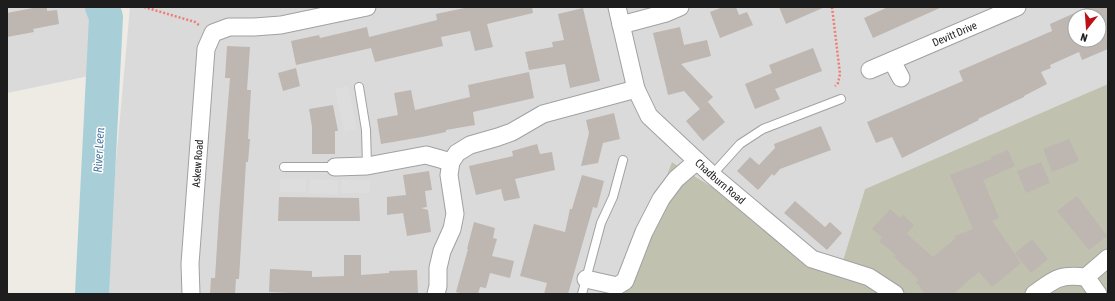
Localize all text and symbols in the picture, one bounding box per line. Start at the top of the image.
north arrow [1067,8,1107,48]
street label: Devitt Drive [930,19,979,49]
text: N [1079,31,1089,44]
water label: River Leen [91,127,107,173]
street label: Askew Road [190,139,205,188]
street label: Chadburn Road [693,157,748,206]

